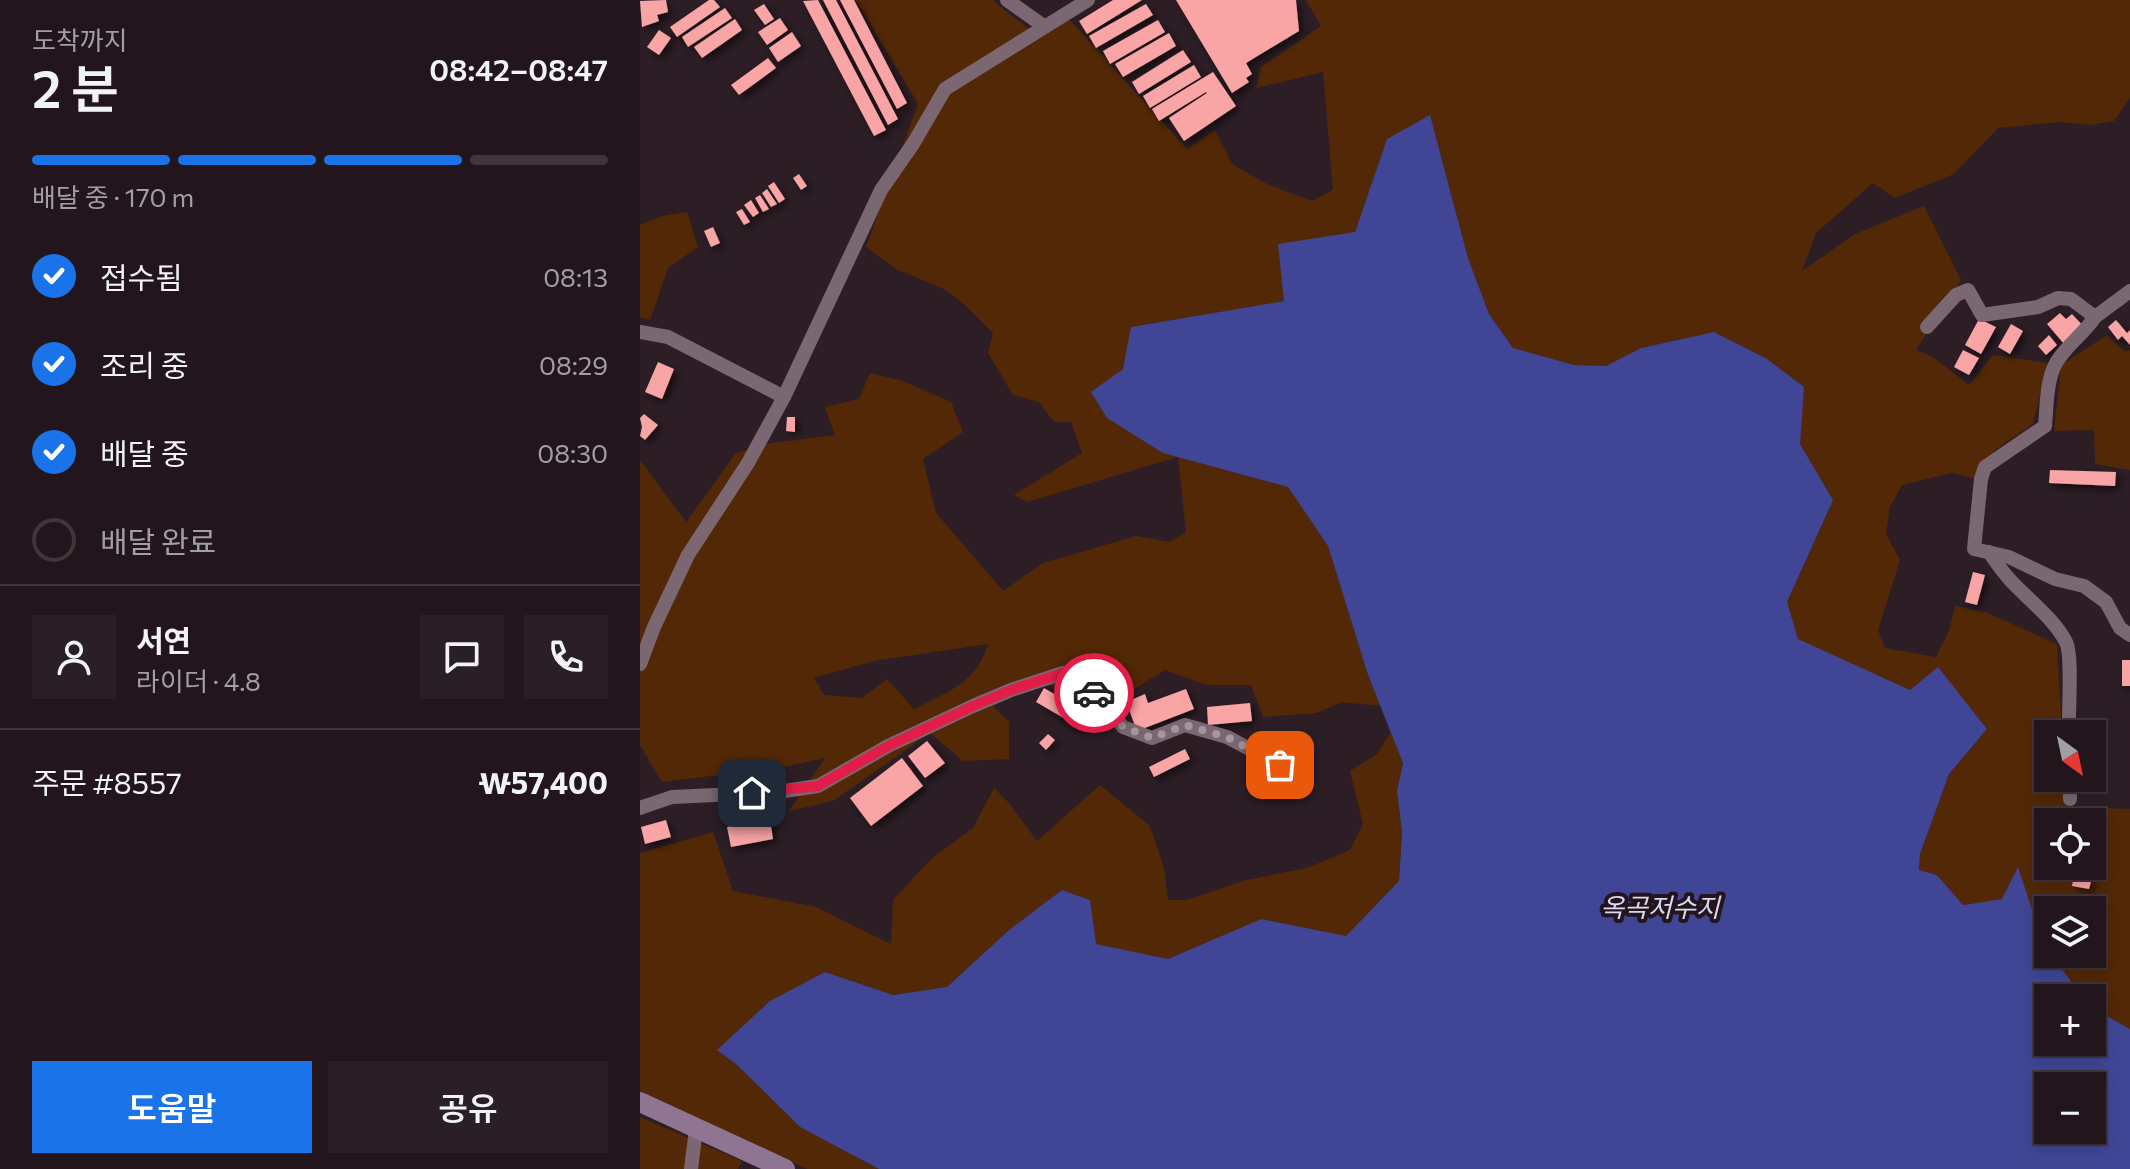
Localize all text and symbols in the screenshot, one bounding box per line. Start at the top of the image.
text: 도착까지 [32,24,128,55]
text: 08:42–08:47 [429,50,608,87]
text: 2 분 [32,55,119,119]
text: 배달 중 · 170 m [32,181,194,212]
icon: check [32,254,76,298]
text: 접수됨 [100,258,183,295]
text: 08:13 [543,261,608,292]
icon: check [32,342,76,386]
text: 조리 중 [100,346,189,383]
text: 08:29 [539,349,608,380]
icon: check [32,430,76,474]
text: 배달 중 [100,434,189,471]
text: 08:30 [537,437,608,468]
text: 배달 완료 [100,522,216,559]
button: person [32,615,116,699]
button: chat [420,615,504,699]
button: phone [524,615,608,699]
text: 서연 [136,621,191,658]
courier [1054,653,1134,733]
text: 라이더 · 4.8 [136,665,261,696]
icon: car [1072,671,1116,715]
north arrow [2034,720,2106,792]
map controls [2034,720,2106,1144]
pin [1246,731,1314,799]
icon: bag [1258,743,1302,787]
pin [718,759,786,827]
text: 주문 #8557 [32,763,182,800]
text: ₩57,400 [478,763,608,800]
icon: home [730,771,774,815]
button: locate [2034,808,2106,880]
water label: 옥곡저수지 [1600,891,1722,922]
button: layers [2034,896,2106,968]
button: + [2034,984,2106,1056]
button: 도움말 [32,1061,312,1153]
button: 공유 [328,1061,608,1153]
button: − [2034,1072,2106,1144]

